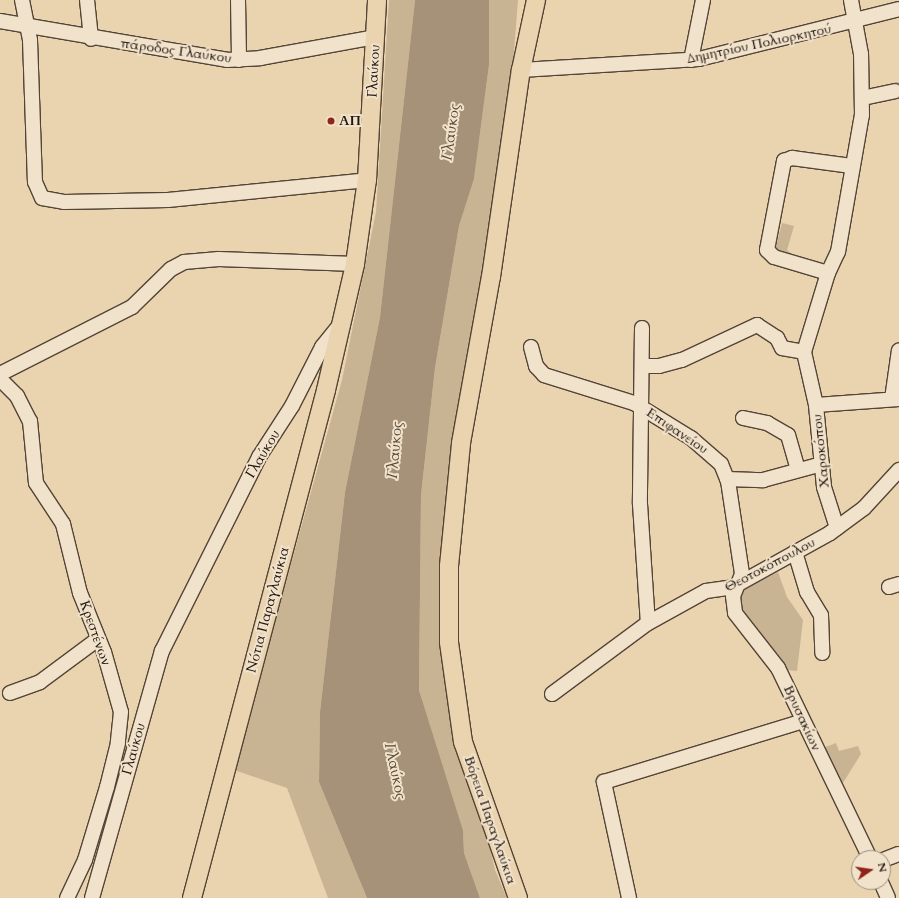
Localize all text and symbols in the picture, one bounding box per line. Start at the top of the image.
street label: Δημητρίου Πολιορκητού [685,20,833,68]
street label: πάροδος Γλαύκου [119,35,233,67]
street label: Γλαύκου [364,44,384,98]
water label: Γλαύκος [438,102,464,162]
place label: ΑΠ [339,113,361,129]
marker: ΑΠ [326,116,336,126]
street label: Επιφανείου [643,404,711,458]
street label: Χαροκόπου [809,413,833,489]
water label: Γλαύκος [384,421,406,479]
street label: Γλαύκου [242,427,284,481]
street label: Θεοτοκόπουλου [722,534,818,596]
street label: Νότια Παραγλαύκια [243,545,293,675]
street label: Κρεστένων [75,598,115,668]
street label: Βρυσακίων [779,683,825,753]
street label: Γλαύκου [119,721,149,777]
water label: Γλαύκος [380,741,410,801]
street label: Βόρεια Παραγλαύκια [460,754,520,886]
north arrow [851,850,891,890]
text: N [874,861,891,874]

